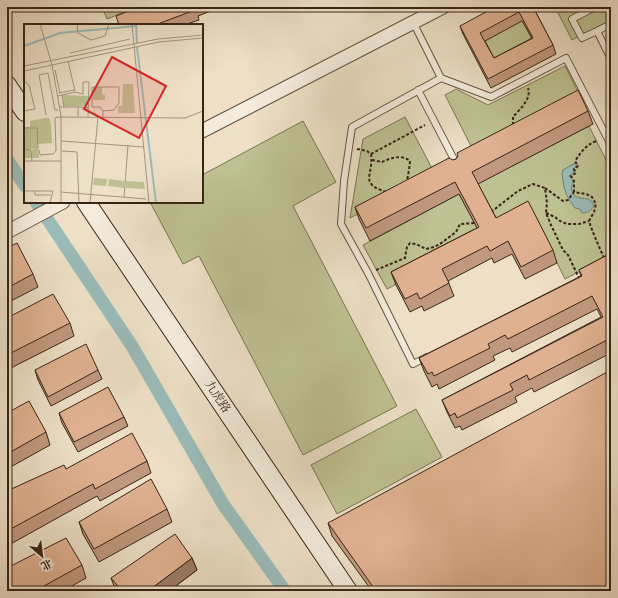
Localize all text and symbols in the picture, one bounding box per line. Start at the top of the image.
inset map [24,24,203,203]
street label: 九虎路 [200,378,234,416]
north arrow [22,536,62,576]
text: 北 [38,554,54,573]

